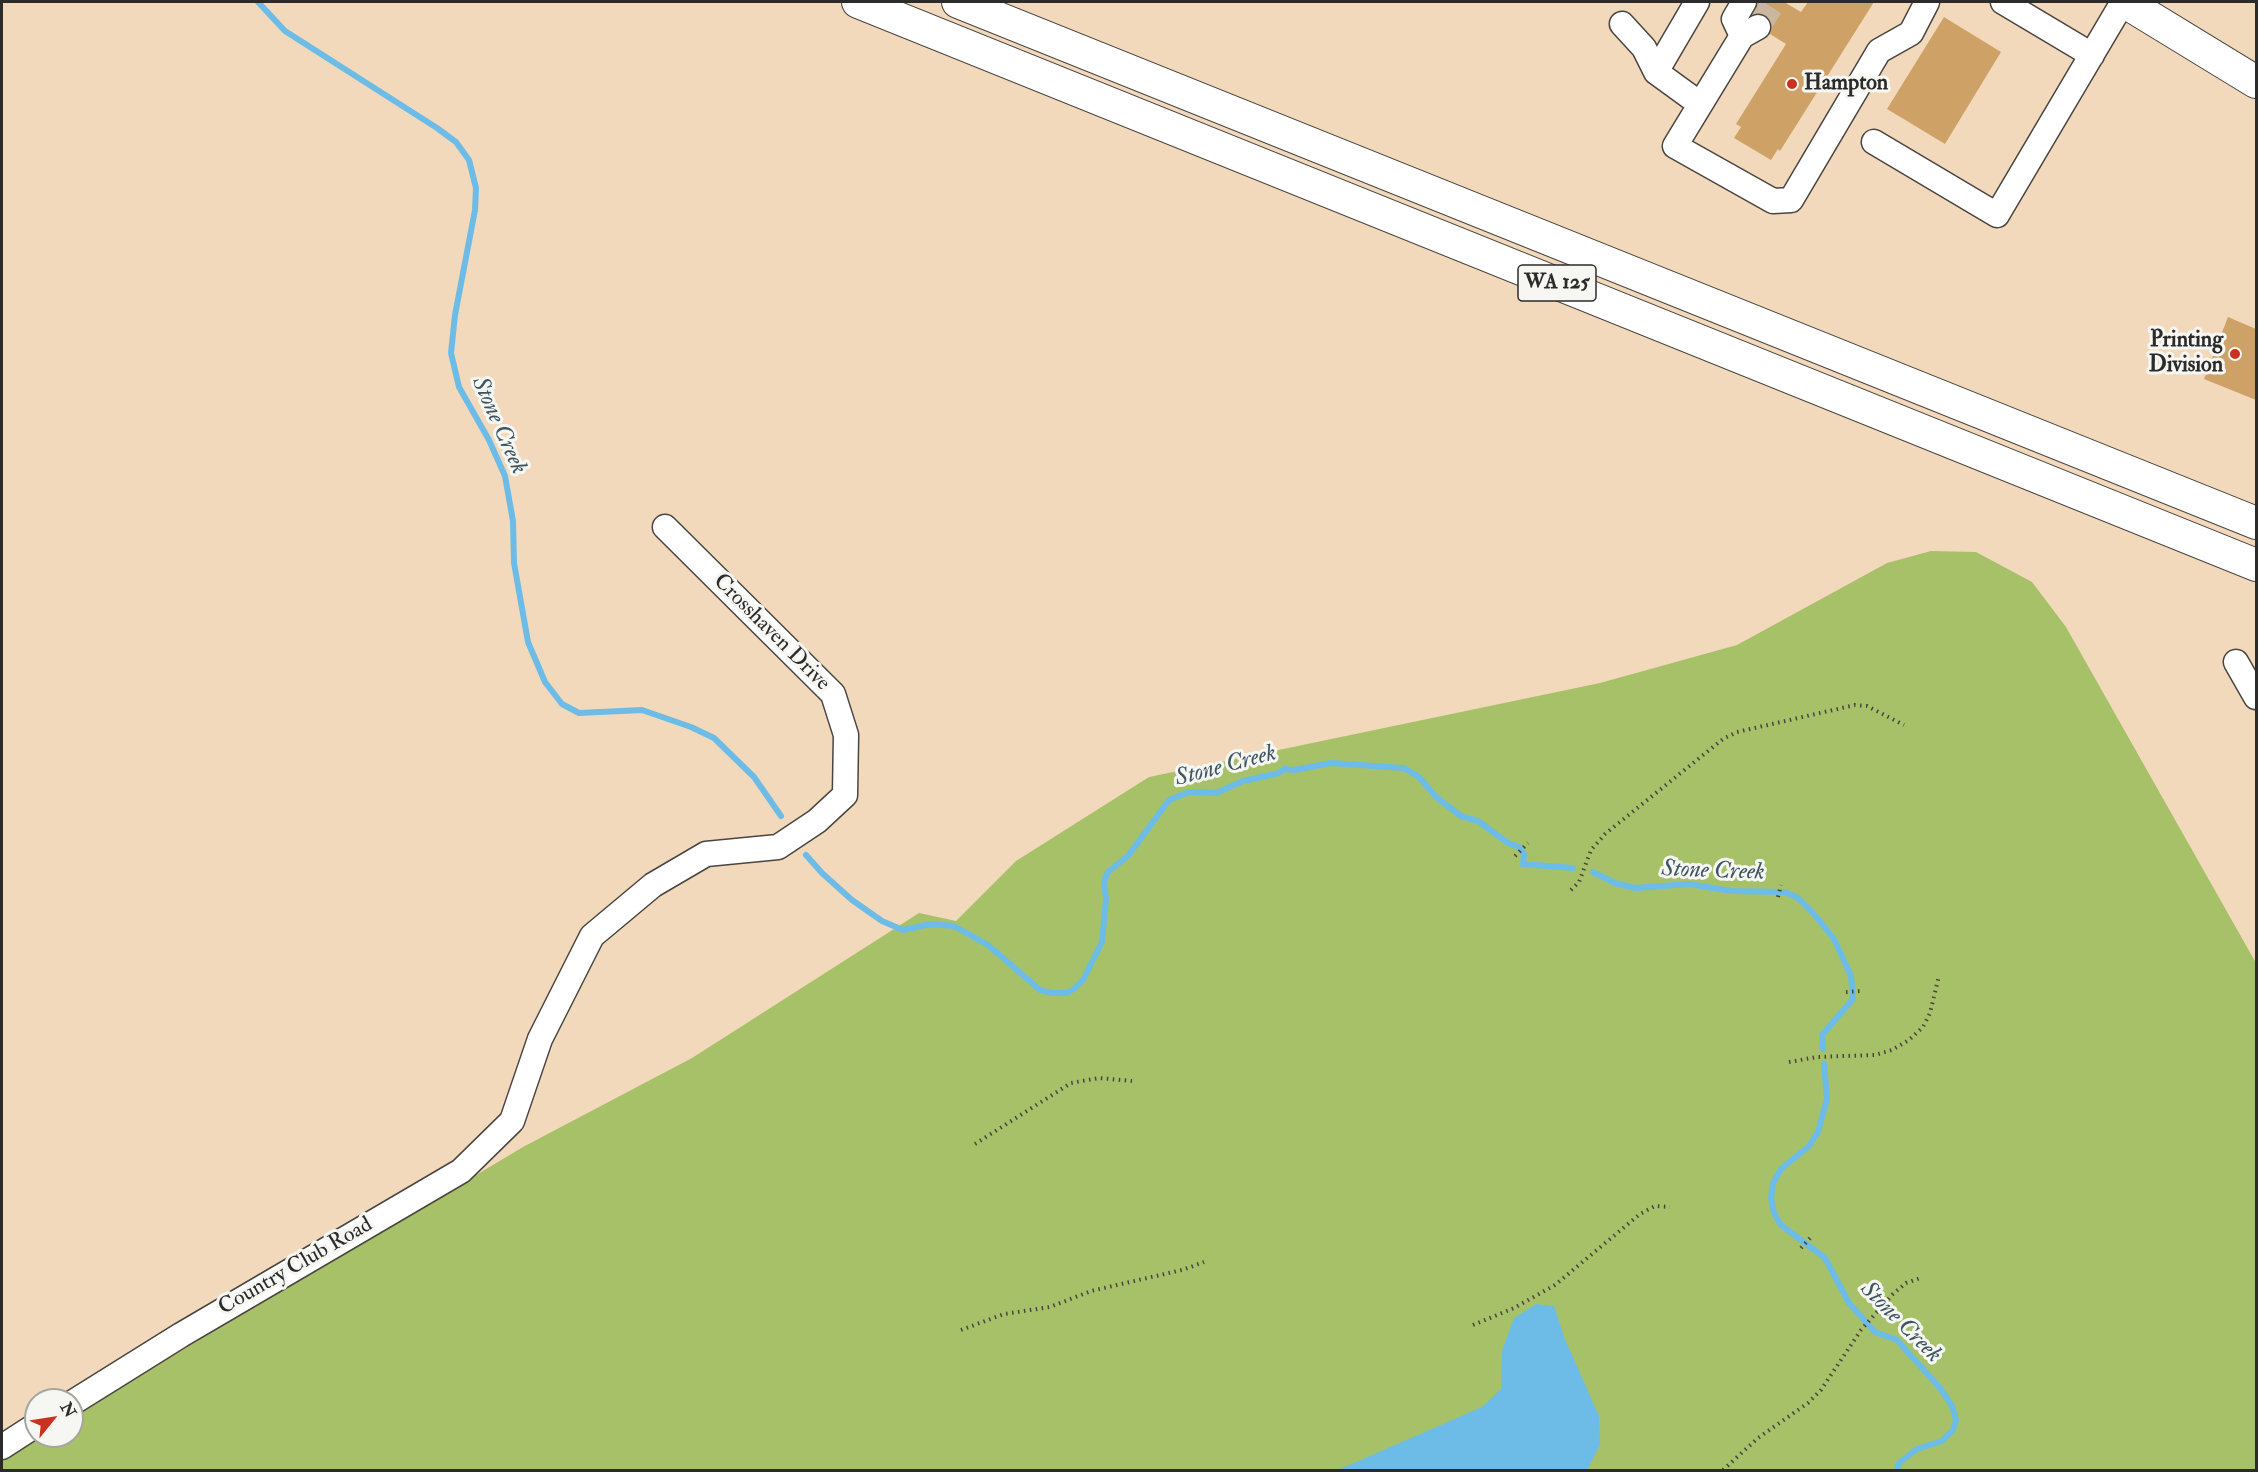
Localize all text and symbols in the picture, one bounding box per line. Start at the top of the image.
place label: Hampton [1804,71,1888,97]
marker: Hampton [1785,77,1799,91]
road number: WA 125 [1518,265,1596,301]
place label: Printing Division [2149,328,2223,380]
marker: Printing Division [2228,347,2242,361]
water label: Stone Creek [464,373,532,479]
street label: Crosshaven Drive [707,569,835,697]
water label: Stone Creek [1172,740,1280,794]
water label: Stone Creek [1661,856,1765,888]
street label: Country Club Road [214,1212,378,1322]
water label: Stone Creek [1853,1276,1947,1370]
north arrow [24,1388,84,1448]
text: N [56,1399,80,1421]

